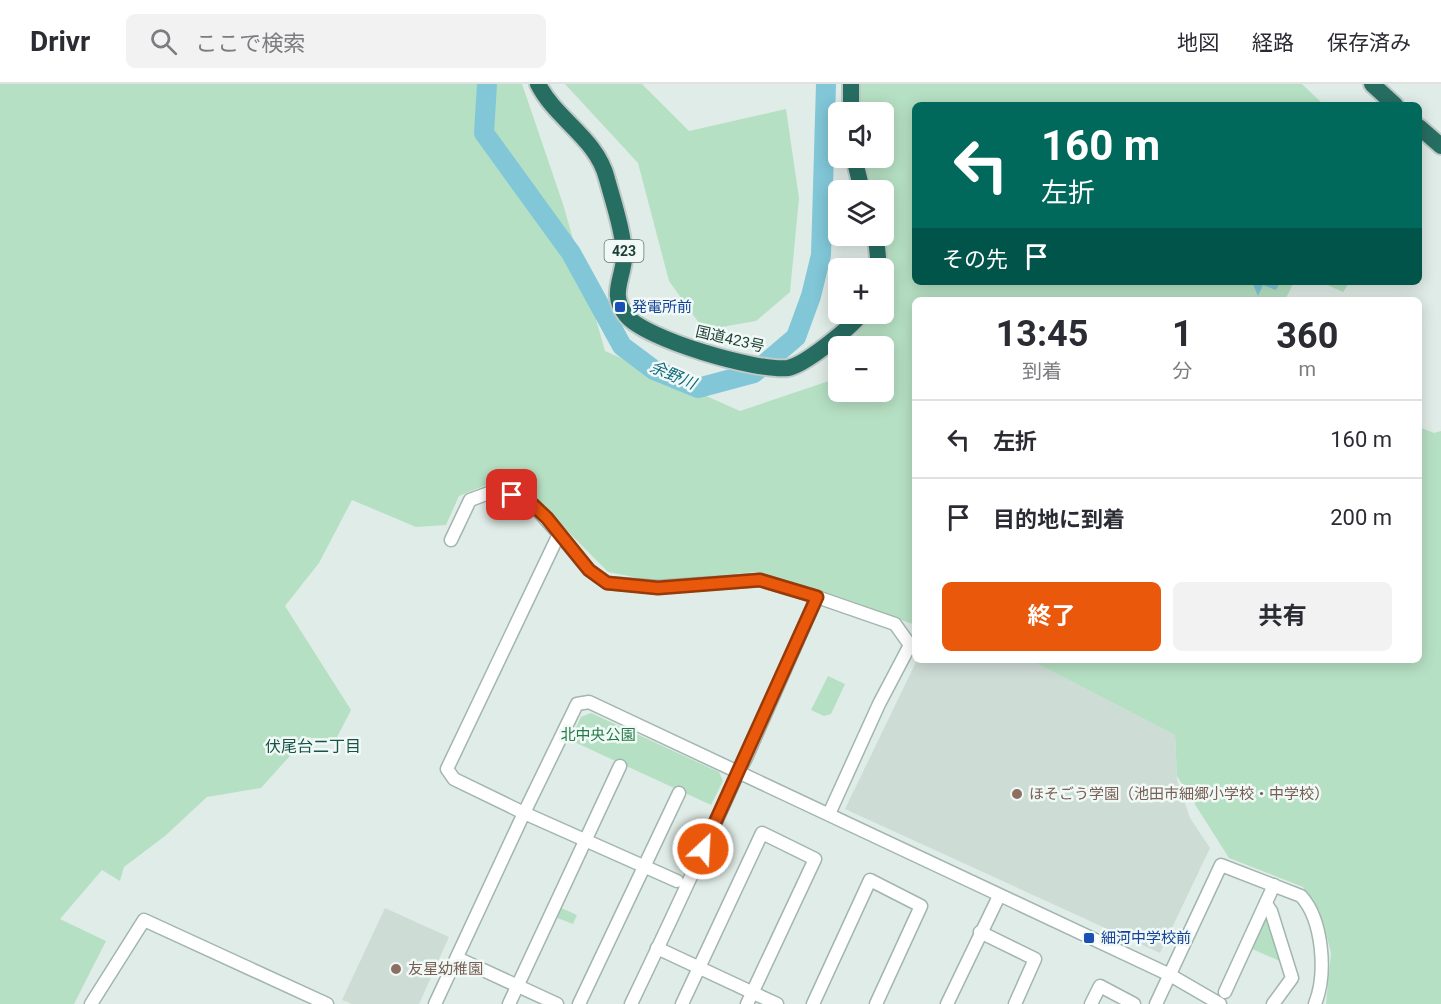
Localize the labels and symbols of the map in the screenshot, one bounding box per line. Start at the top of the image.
road number: 423 [604,240,644,262]
place label: 発電所前 [632,298,692,316]
marker: 発電所前 [613,300,627,314]
street label: 国道423号 [694,322,766,356]
water label: 余野川 [647,357,701,394]
pin [486,469,537,520]
park label: 北中央公園 [560,726,636,744]
district label: 伏尾台二丁目 [265,737,361,756]
place label: ほそごう学園（池田市細郷小学校・中学校） [1029,785,1329,803]
marker: ほそごう学園（池田市細郷小学校・中学校） [1010,787,1024,801]
position arrow [671,817,735,881]
place label: 細河中学校前 [1101,929,1191,947]
marker: 細河中学校前 [1082,931,1096,945]
place label: 友星幼稚園 [408,960,483,978]
marker: 友星幼稚園 [389,962,403,976]

